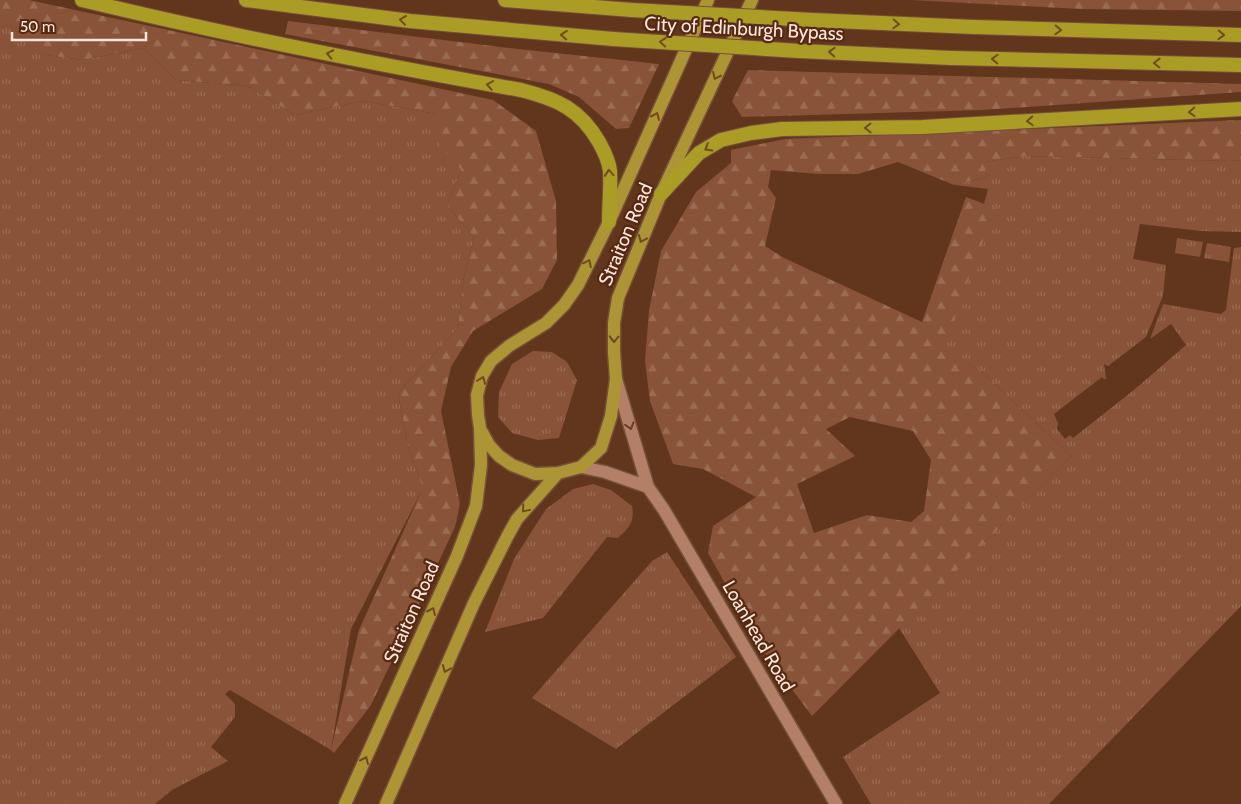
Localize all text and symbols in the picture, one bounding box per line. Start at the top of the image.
scale bar [12,10,146,42]
street label: City of Edinburgh Bypass [644,12,844,45]
one-way arrow [398,16,407,26]
text: 50 m [20,18,55,36]
one-way arrow [892,19,900,29]
one-way arrow [1055,25,1063,35]
one-way arrow [1217,29,1225,40]
one-way arrow [560,30,568,41]
one-way arrow [659,37,667,48]
one-way arrow [828,47,836,58]
one-way arrow [326,50,335,60]
one-way arrow [991,54,998,64]
one-way arrow [1153,58,1161,69]
one-way arrow [712,71,723,80]
one-way arrow [485,80,494,90]
one-way arrow [1188,106,1196,117]
one-way arrow [650,112,660,121]
one-way arrow [1026,116,1034,127]
one-way arrow [864,123,872,133]
one-way arrow [705,141,714,151]
one-way arrow [603,169,614,177]
street label: Straiton Road [594,179,657,289]
one-way arrow [638,235,648,243]
one-way arrow [582,259,593,268]
one-way arrow [609,336,619,343]
one-way arrow [476,376,486,385]
one-way arrow [624,422,634,430]
one-way arrow [522,503,531,512]
street label: Straiton Road [379,558,444,667]
street label: Loanhead Road [717,577,800,696]
one-way arrow [425,607,436,616]
one-way arrow [441,664,452,673]
one-way arrow [359,756,369,765]

